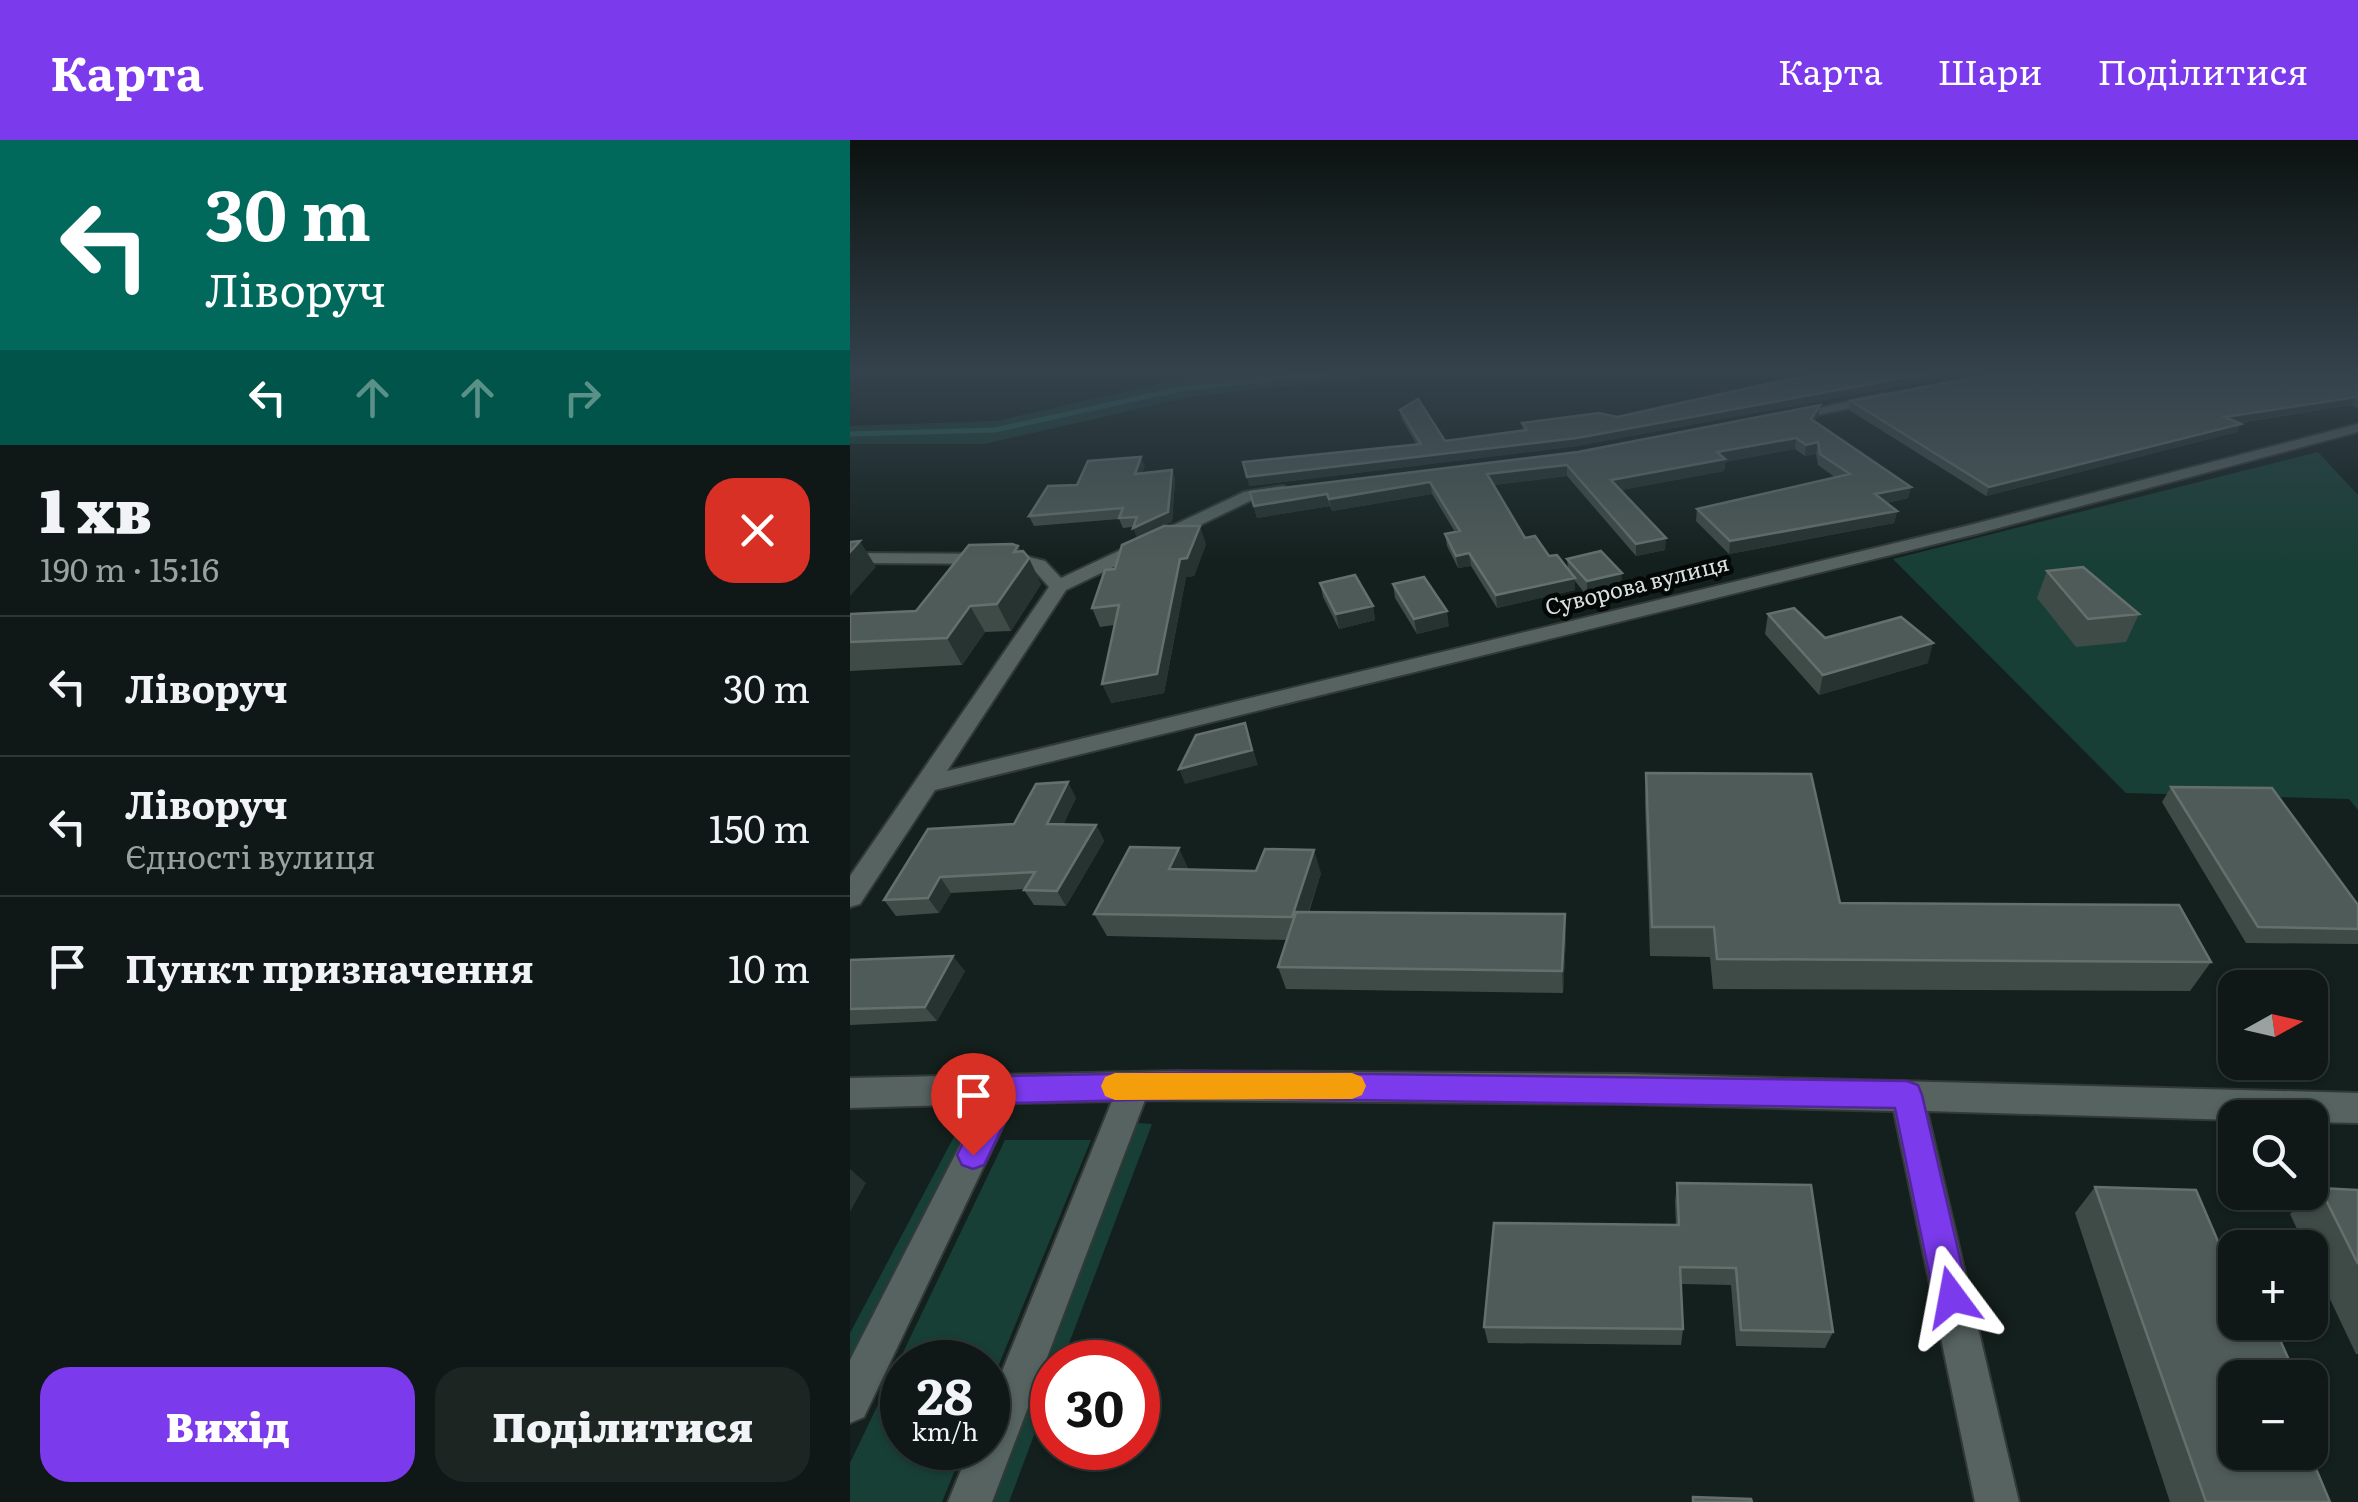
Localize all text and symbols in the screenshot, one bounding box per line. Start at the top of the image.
text: Карта [50,35,204,106]
text: Карта [1778,44,1883,96]
text: Шари [1938,44,2042,96]
text: Поділитися [2097,44,2308,96]
text: 30 m [205,159,371,263]
icon: left [40,180,170,310]
text: Ліворуч [205,254,386,321]
icon: left [240,370,295,425]
icon: ahead [345,370,400,425]
icon: ahead [450,370,505,425]
icon: right [555,370,610,425]
text: 1 хв [40,462,152,551]
button: close [705,478,810,583]
text: 190 m · 15:16 [40,544,219,592]
street label: Суворова вулиця [1541,545,1732,622]
text: Ліворуч [125,658,288,715]
text: 30 m [723,658,810,715]
icon: left [40,659,95,714]
text: Ліворуч [125,774,288,831]
text: 150 m [709,798,810,855]
icon: left [40,799,95,854]
text: Єдності вулиця [125,831,375,879]
text: Пункт призначення [125,938,534,995]
text: 10 m [728,938,810,995]
icon: arrive [40,939,95,994]
north arrow [2218,970,2328,1080]
map controls [2218,970,2328,1470]
pin [931,1053,1016,1156]
icon: arrive [946,1068,1001,1123]
button: search [2218,1100,2328,1210]
button: + [2218,1230,2328,1340]
position arrow [1900,1245,2004,1349]
speed limit sign: 30 [1030,1340,1160,1470]
text: 28 [917,1356,973,1430]
button: − [2218,1360,2328,1470]
button: Вихід [40,1367,415,1482]
button: Поділитися [435,1367,810,1482]
text: km/h [912,1412,978,1449]

